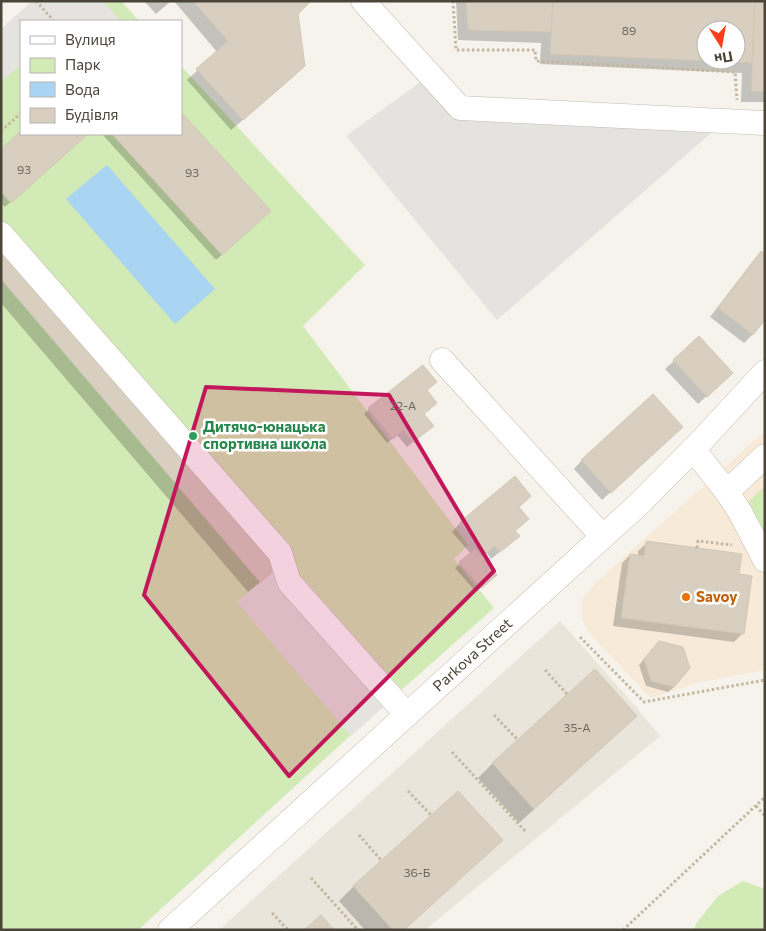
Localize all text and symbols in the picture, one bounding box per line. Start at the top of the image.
legend [20,20,182,135]
north arrow [696,20,746,70]
house number: 89 [622,23,636,37]
text: Вулиця [65,30,116,48]
text: Пн [713,48,734,68]
text: Парк [65,55,101,73]
text: Вода [65,80,100,98]
text: Будівля [65,105,118,123]
house number: 93 [17,162,31,176]
house number: 93 [185,165,199,179]
house number: 22-А [390,398,416,412]
place label: Дитячо-юнацька спортивна школа [203,417,327,452]
marker: Дитячо-юнацька спортивна школа [187,430,199,442]
place label: Savoy [696,587,738,605]
marker: Savoy [680,591,692,603]
street label: Parkova Street [429,614,515,695]
house number: 35-А [564,720,590,734]
house number: 36-Б [404,865,431,879]

